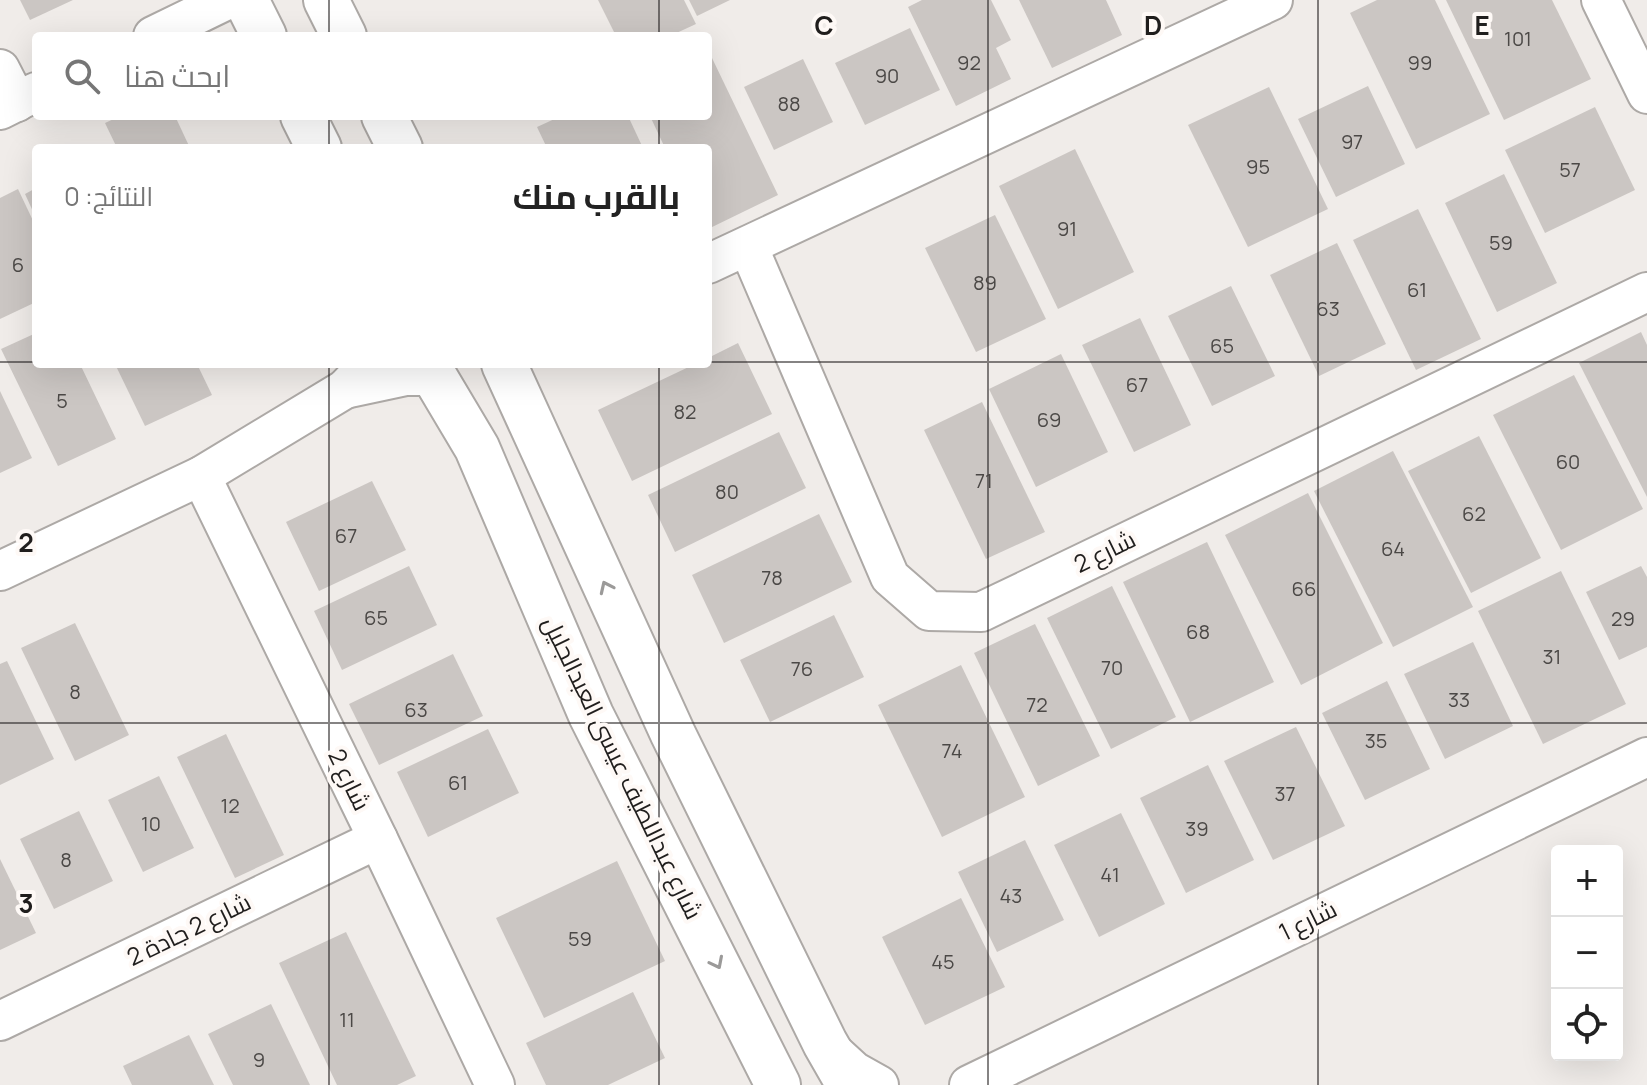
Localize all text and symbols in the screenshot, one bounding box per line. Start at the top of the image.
text: C [814,7,834,43]
text: D [1144,7,1162,43]
text: E [1474,7,1490,43]
house number: 101 [1504,25,1532,52]
search box [32,32,712,120]
house number: 92 [957,49,981,76]
house number: 99 [1408,49,1432,76]
icon: search [60,54,104,98]
text: ابحث هنا [124,55,230,96]
house number: 90 [875,62,899,89]
house number: 88 [777,90,801,117]
house number: 97 [1341,128,1363,155]
house number: 95 [1246,153,1270,180]
house number: 57 [1559,156,1581,183]
text: بالقرب منك [513,173,680,219]
text: النتائج: 0 [64,178,153,214]
house number: 91 [1057,215,1077,242]
house number: 59 [1489,229,1513,256]
house number: 6 [12,251,24,278]
house number: 89 [973,269,997,296]
house number: 61 [1407,276,1427,303]
house number: 63 [1316,295,1340,322]
house number: 65 [1210,332,1234,359]
house number: 67 [1126,371,1148,398]
house number: 5 [56,387,68,414]
house number: 82 [673,398,697,425]
house number: 69 [1037,406,1061,433]
house number: 60 [1556,448,1580,475]
house number: 71 [975,467,993,494]
house number: 80 [715,478,739,505]
house number: 62 [1462,500,1486,527]
house number: 67 [335,522,357,549]
street label: شارع 2 [1068,522,1141,581]
text: 2 [18,524,34,560]
house number: 64 [1381,535,1405,562]
house number: 78 [761,564,783,591]
house number: 66 [1292,575,1316,602]
one-way arrow [600,581,616,596]
house number: 65 [364,604,388,631]
house number: 29 [1611,605,1635,632]
street label: شارع عبداللطيف عيسى العبدالجليل [535,610,711,925]
house number: 68 [1186,618,1210,645]
house number: 31 [1543,643,1561,670]
house number: 70 [1101,654,1123,681]
house number: 76 [791,655,813,682]
house number: 8 [69,678,81,705]
house number: 33 [1448,686,1470,713]
house number: 72 [1026,691,1048,718]
house number: 63 [404,696,428,723]
house number: 35 [1365,727,1387,754]
house number: 74 [941,737,963,764]
street label: شارع 2 [320,743,379,816]
house number: 61 [448,769,468,796]
house number: 37 [1274,780,1296,807]
house number: 12 [220,792,240,819]
house number: 10 [141,810,161,837]
house number: 39 [1185,815,1209,842]
map controls [1551,845,1623,1061]
button: + [1551,845,1623,917]
house number: 8 [60,846,72,873]
house number: 41 [1100,861,1120,888]
house number: 43 [1000,882,1022,909]
street label: شارع 2 جادة 2 [121,884,256,974]
text: 3 [18,885,34,921]
street label: شارع 1 [1273,892,1342,949]
button: − [1551,917,1623,989]
house number: 59 [568,925,592,952]
house number: 45 [931,948,955,975]
one-way arrow [707,955,723,970]
button: locate [1551,989,1623,1061]
house number: 11 [339,1006,355,1033]
house number: 9 [253,1046,265,1073]

